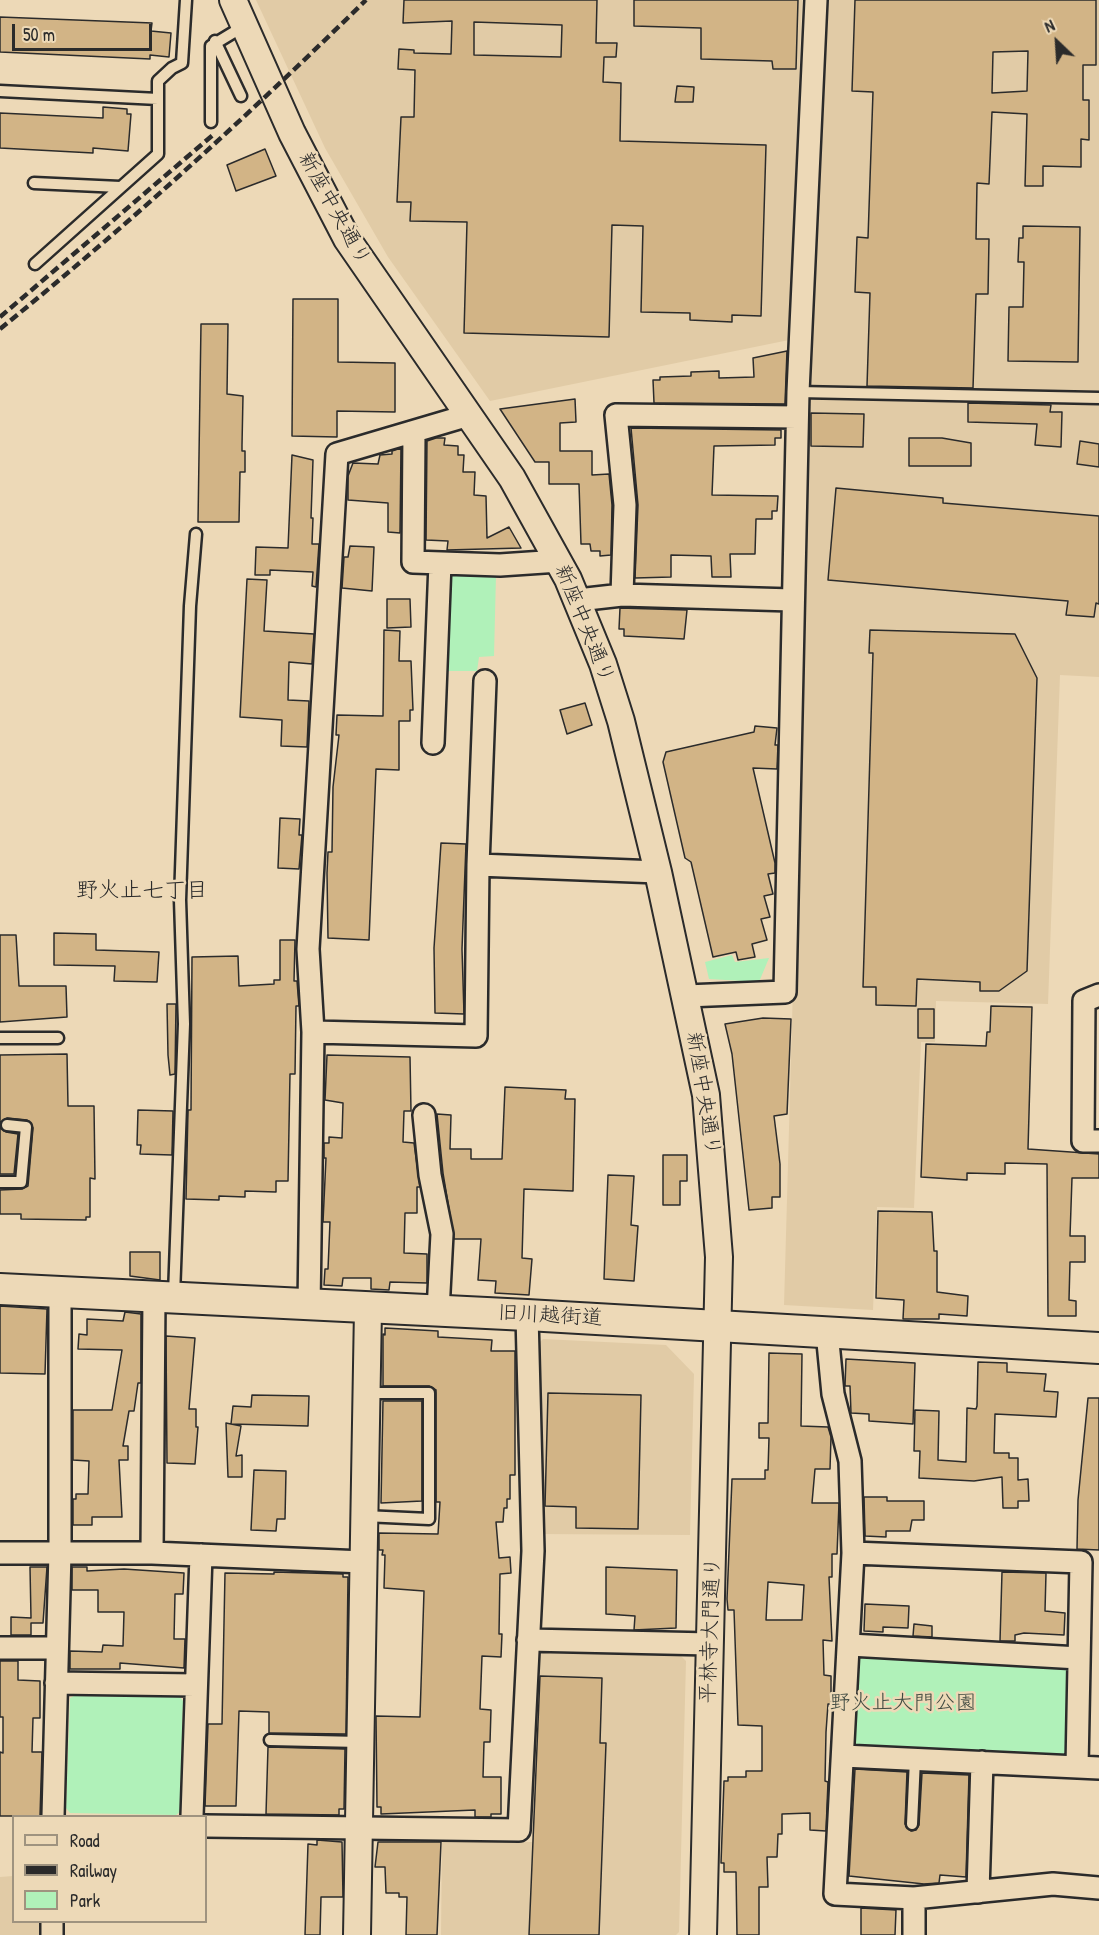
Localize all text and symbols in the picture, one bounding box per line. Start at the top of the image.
scale bar [15,12,154,50]
north arrow [1027,12,1087,72]
text: N [1041,14,1058,37]
text: 50 m [23,22,55,47]
street label: 新座中央通り [292,148,376,270]
street label: 新座中央通り [549,561,619,687]
district label: 野火止七丁目 [76,878,208,904]
street label: 新座中央通り [681,1030,725,1158]
street label: 旧川越街道 [497,1301,603,1331]
street label: 平林寺大門通り [696,1556,726,1704]
park label: 野火止大門公園 [830,1690,976,1716]
legend [12,1815,207,1923]
text: Road [70,1828,100,1853]
text: Railway [70,1858,117,1883]
text: Park [70,1888,100,1913]

